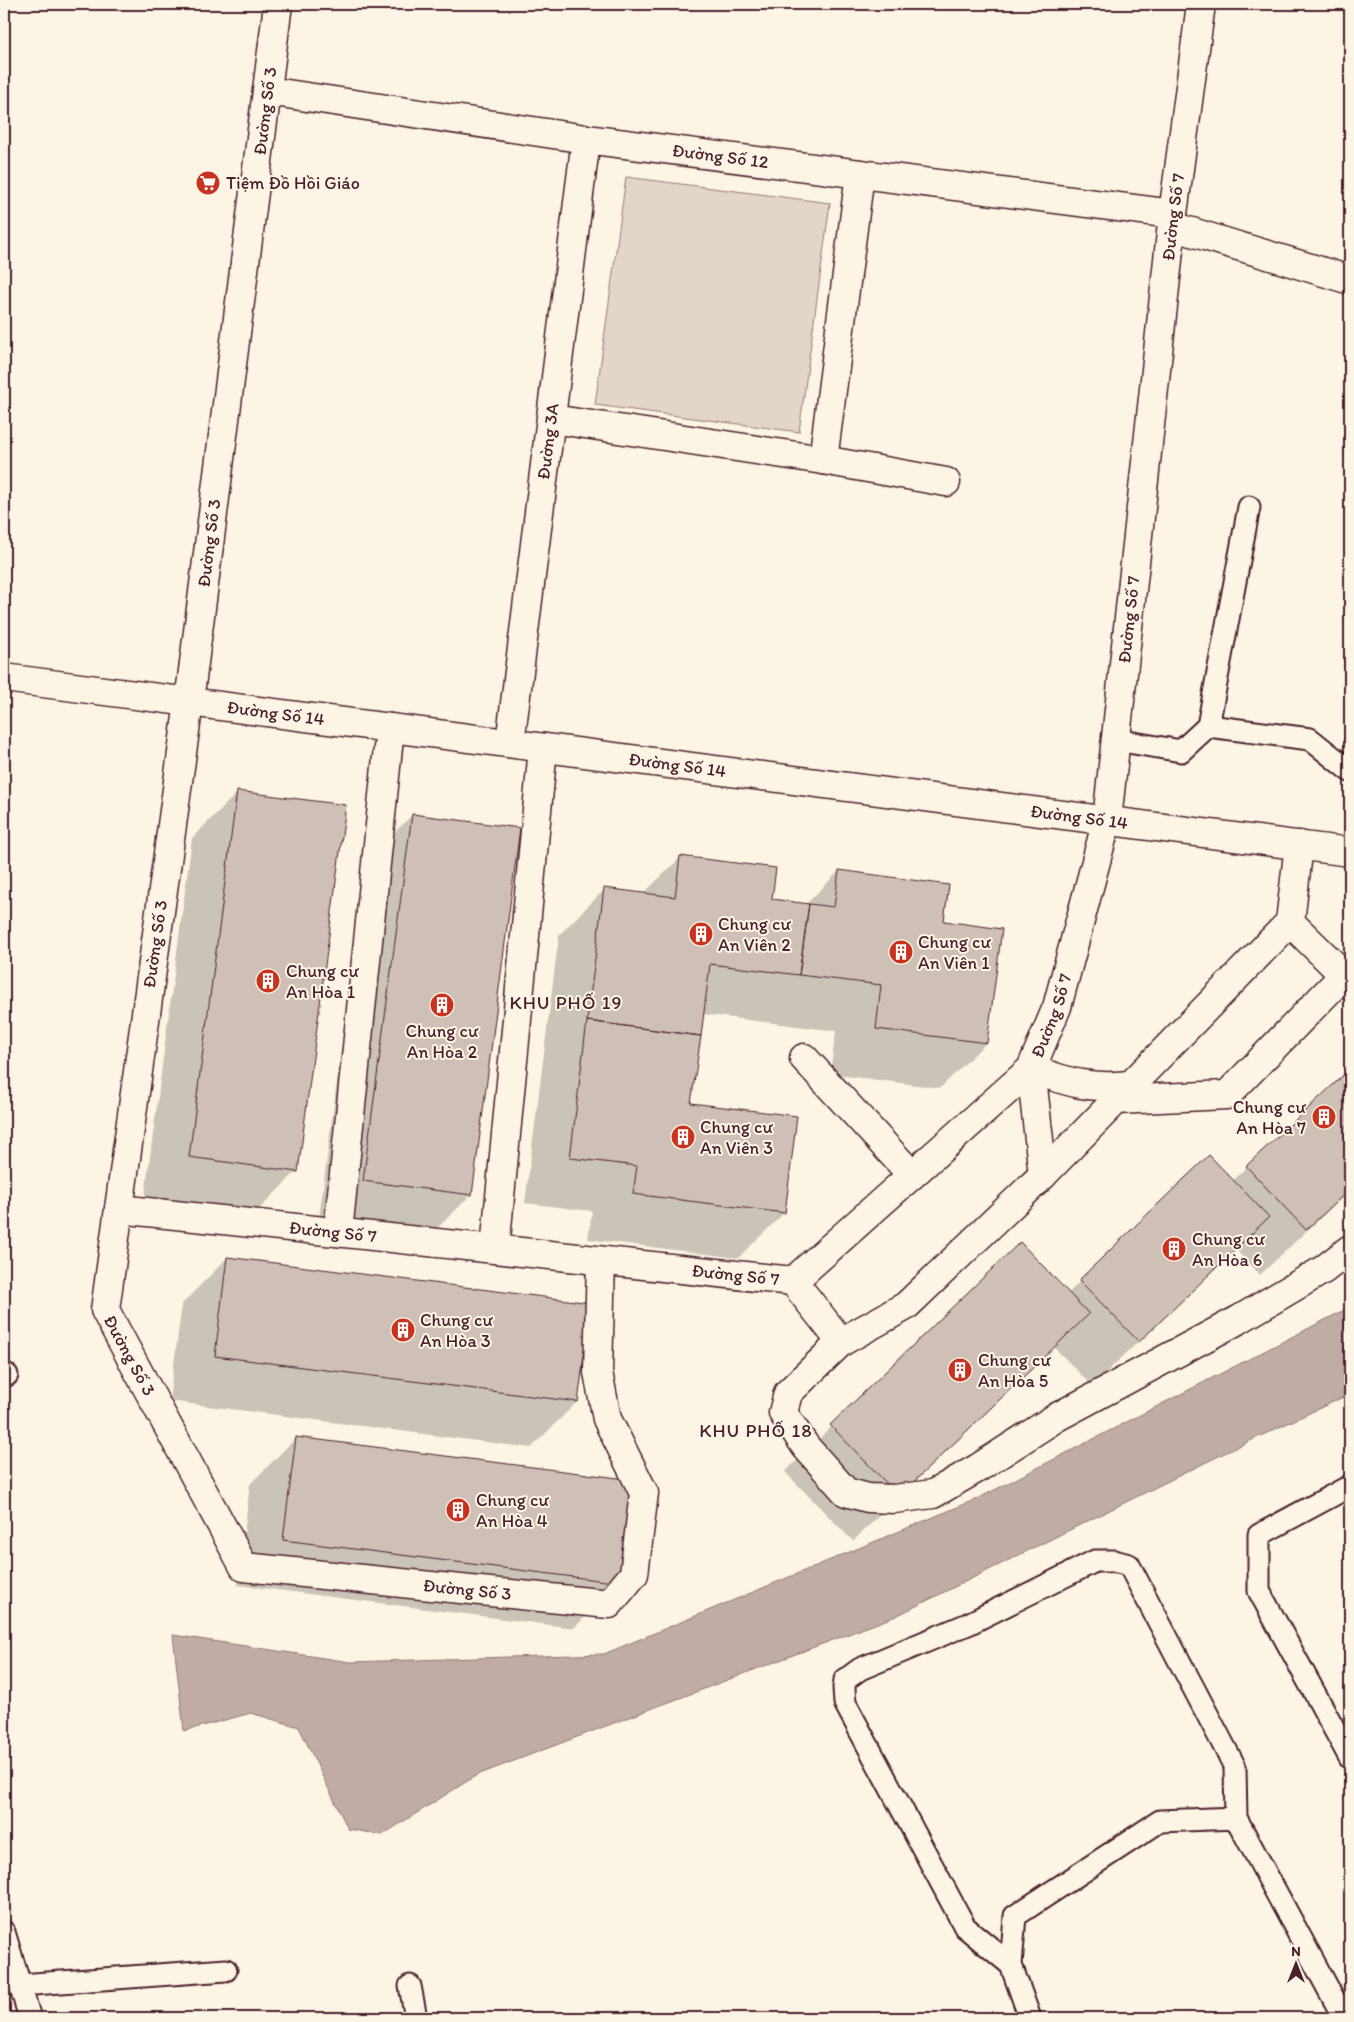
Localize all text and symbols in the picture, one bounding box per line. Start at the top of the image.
street label: Đường Số 3 [249,65,281,156]
street label: Đường Số 12 [671,139,770,173]
supermarket icon: Tiệm Đồ Hồi Giáo [195,170,221,196]
place label: Tiệm Đồ Hồi Giáo [226,172,360,194]
street label: Đường Số 7 [1157,172,1189,262]
street label: Đường 3A [532,401,564,481]
street label: Đường Số 3 [193,497,225,588]
street label: Đường Số 7 [1113,575,1145,664]
street label: Đường Số 14 [226,696,326,730]
street label: Đường Số 14 [627,748,728,782]
street label: Đường Số 14 [1029,800,1129,834]
street label: Đường Số 3 [138,898,172,989]
place label: Chung cư An Viên 2 [718,913,792,956]
building icon: Chung cư An Viên 2 [688,921,714,947]
place label: Chung cư An Viên 1 [918,931,992,974]
building icon: Chung cư An Viên 1 [888,939,914,965]
place label: Chung cư An Hòa 1 [286,960,360,1003]
building icon: Chung cư An Hòa 1 [255,968,281,994]
street label: Đường Số 7 [1026,971,1076,1061]
district label: KHU PHỐ 19 [510,991,622,1014]
building icon: Chung cư An Hòa 2 [429,992,455,1018]
place label: Chung cư An Hòa 2 [405,1020,479,1063]
place label: Chung cư An Hòa 7 [1233,1096,1306,1139]
building icon: Chung cư An Hòa 7 [1311,1104,1337,1130]
place label: Chung cư An Viên 3 [700,1116,774,1159]
building icon: Chung cư An Viên 3 [670,1124,696,1150]
street label: Đường Số 7 [288,1216,378,1247]
place label: Chung cư An Hòa 6 [1192,1228,1266,1271]
building icon: Chung cư An Hòa 6 [1161,1236,1187,1262]
street label: Đường Số 7 [691,1259,780,1290]
place label: Chung cư An Hòa 3 [420,1309,494,1352]
street label: Đường Số 3 [99,1311,160,1400]
building icon: Chung cư An Hòa 3 [390,1317,416,1343]
place label: Chung cư An Hòa 5 [978,1349,1052,1392]
building icon: Chung cư An Hòa 5 [947,1357,973,1383]
district label: KHU PHỐ 18 [699,1419,813,1442]
place label: Chung cư An Hòa 4 [476,1489,550,1532]
building icon: Chung cư An Hòa 4 [445,1497,471,1523]
street label: Đường Số 3 [422,1574,513,1605]
north arrow [1272,1940,1322,1990]
text: N [1291,1943,1301,1960]

